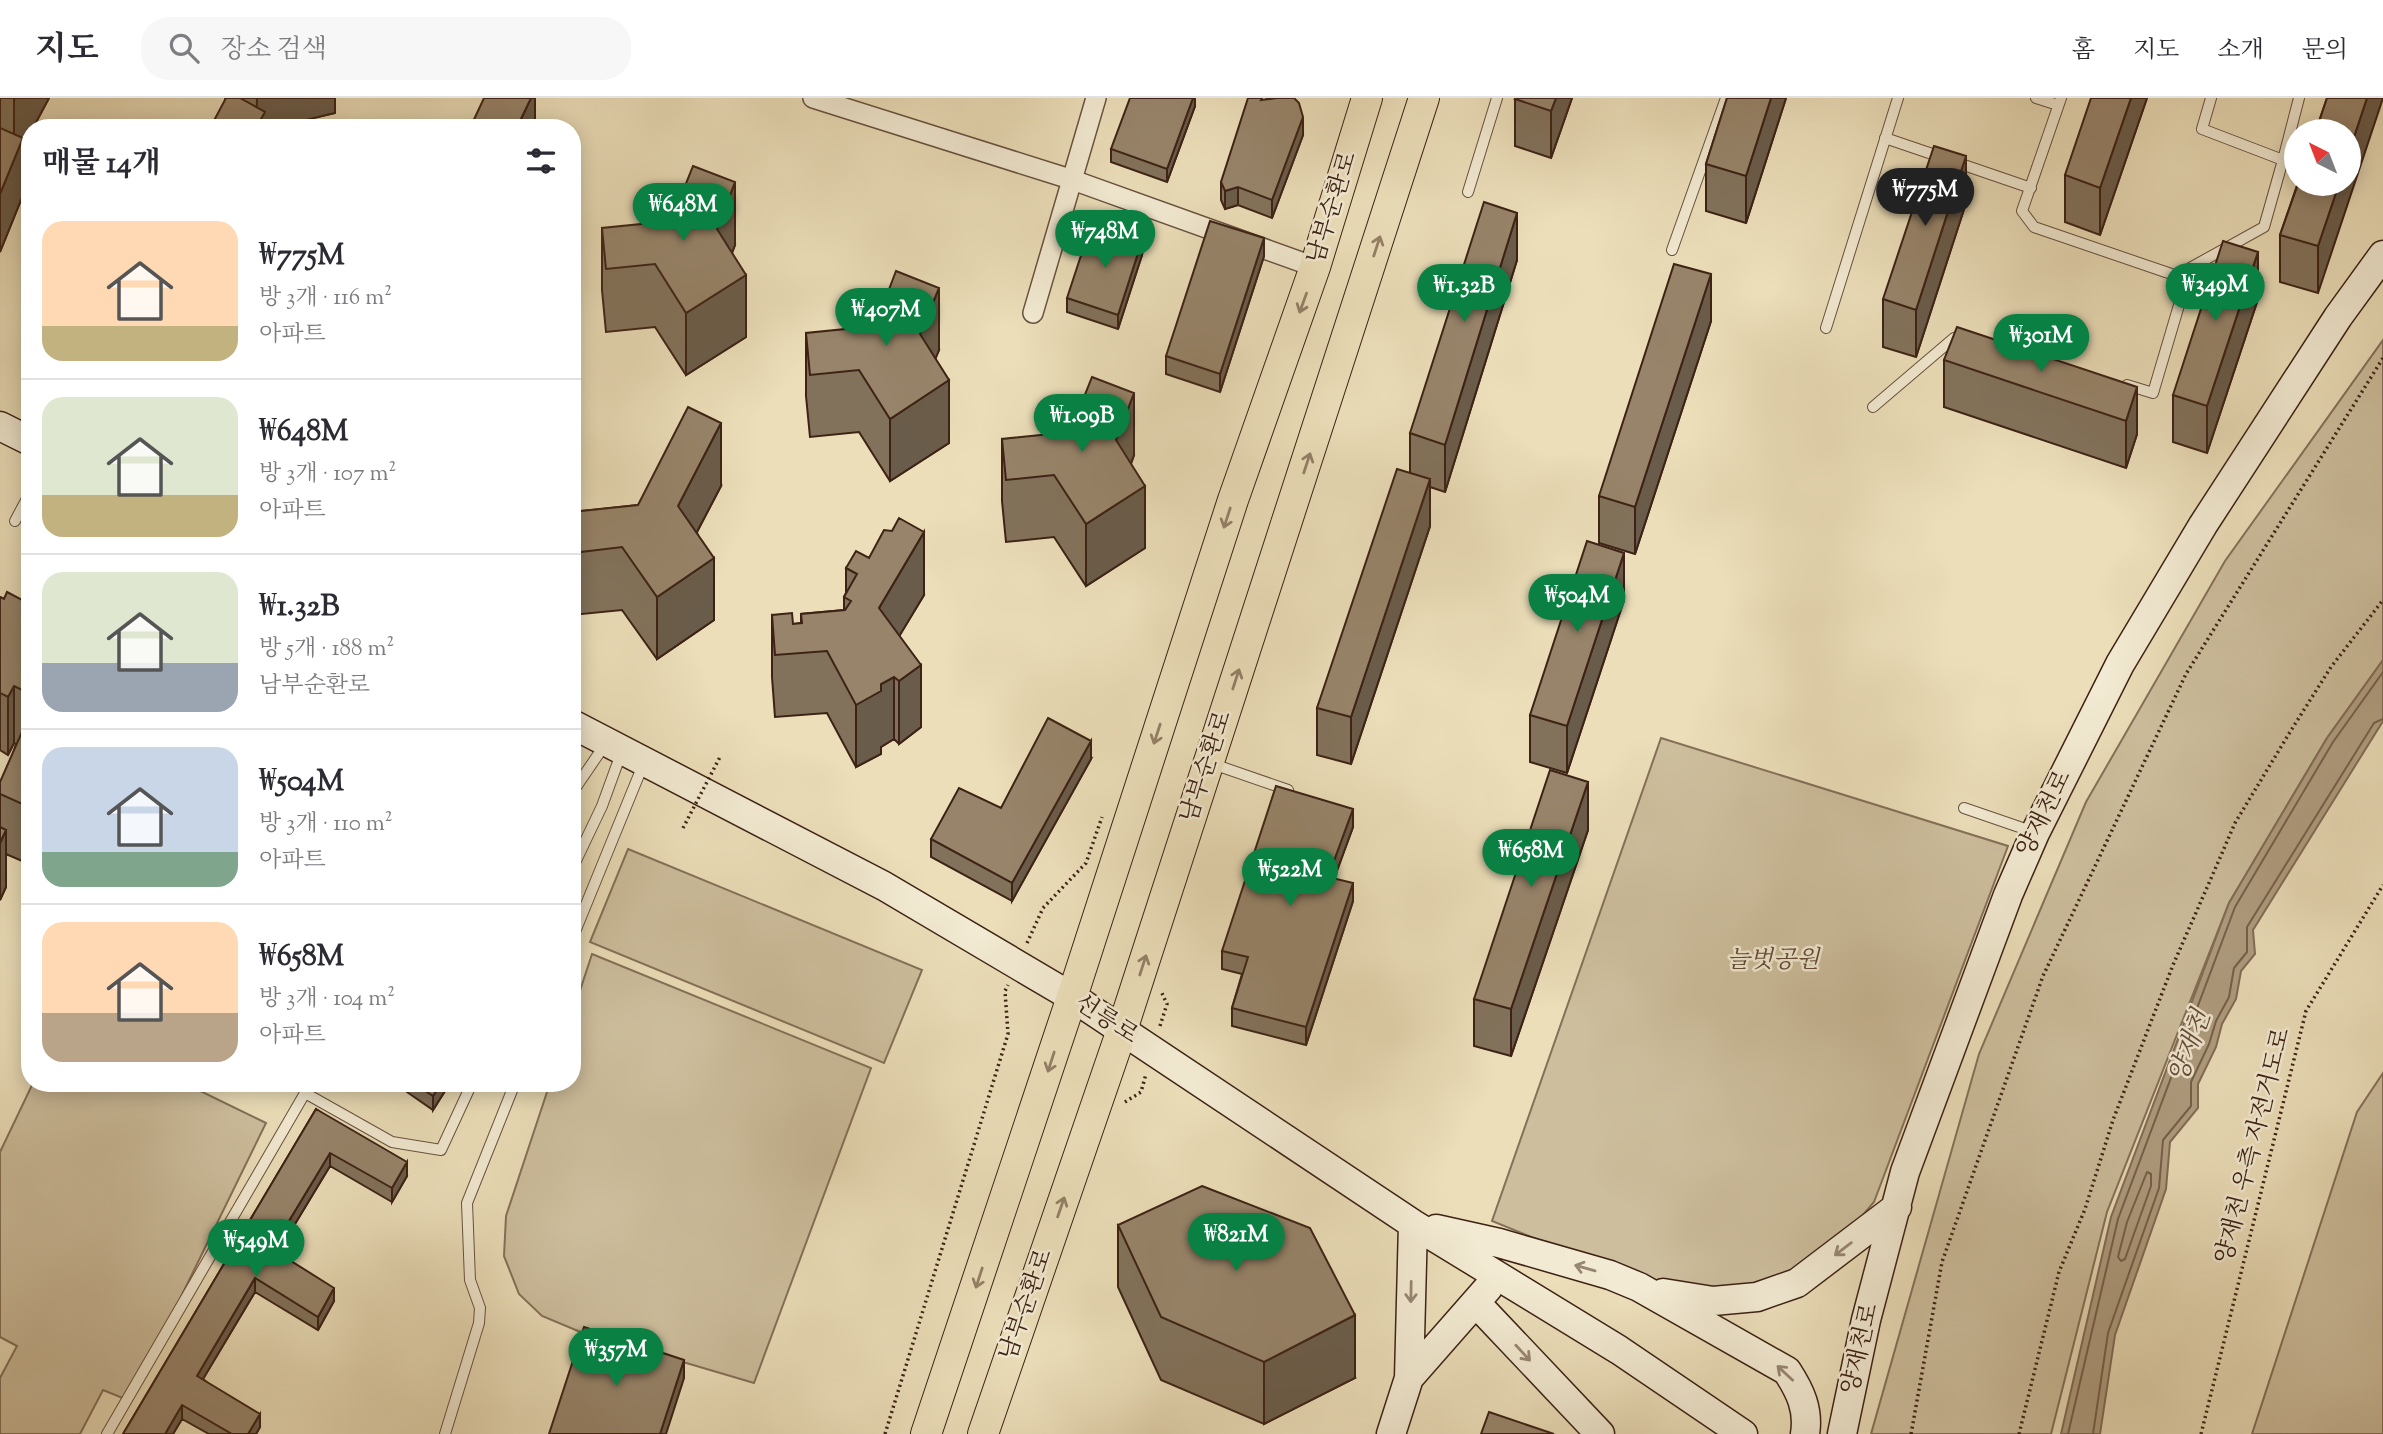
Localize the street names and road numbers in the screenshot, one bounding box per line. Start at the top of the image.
street label: 남부순환로 [1300,148,1366,268]
street label: 남부순환로 [1173,707,1241,827]
street label: 양재천로 [2009,765,2081,863]
street label: 선릉로 [1068,987,1144,1053]
street label: 양재천 우측 자전거도로 [2208,1024,2300,1268]
street label: 남부순환로 [992,1245,1062,1365]
street label: 양재천로 [1834,1300,1888,1398]

